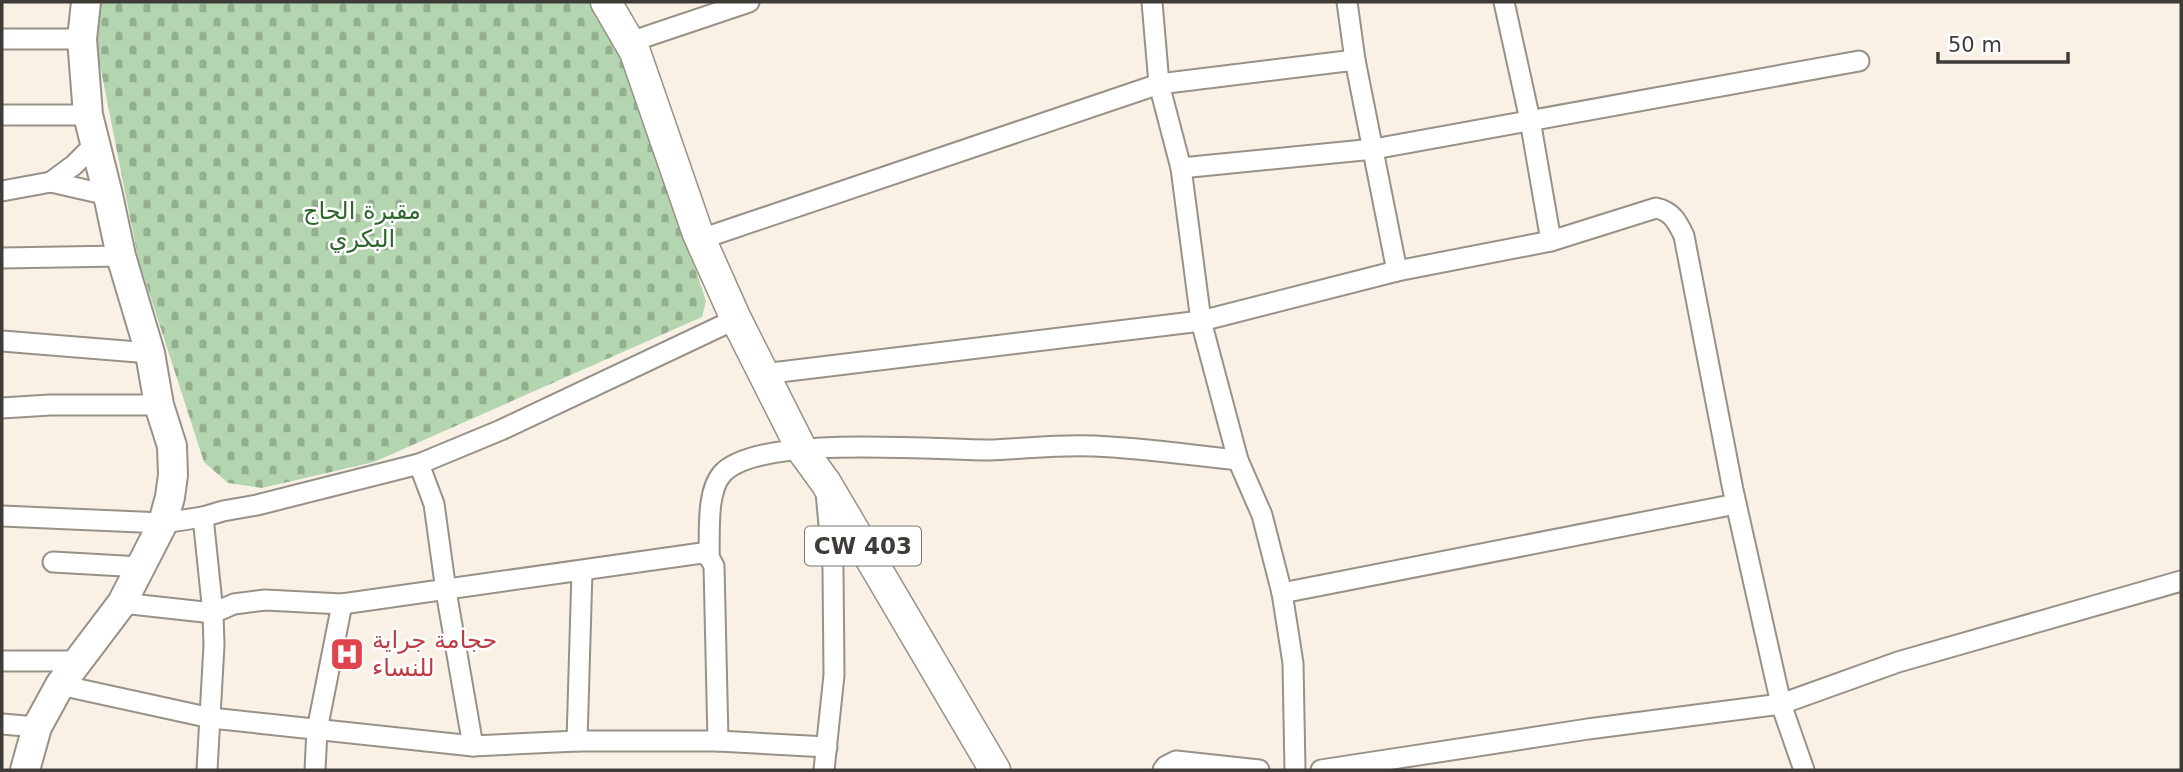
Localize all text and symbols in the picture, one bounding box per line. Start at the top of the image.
scale bar [1938,21,2068,65]
text: 50 m [1948,33,2002,57]
park label: مقبرة الحاج البكري [303,197,421,253]
road number: CW 403 [805,526,921,566]
place label: حجامة جراية للنساء [372,626,497,682]
hospital icon: حجامة جراية للنساء [328,635,366,673]

